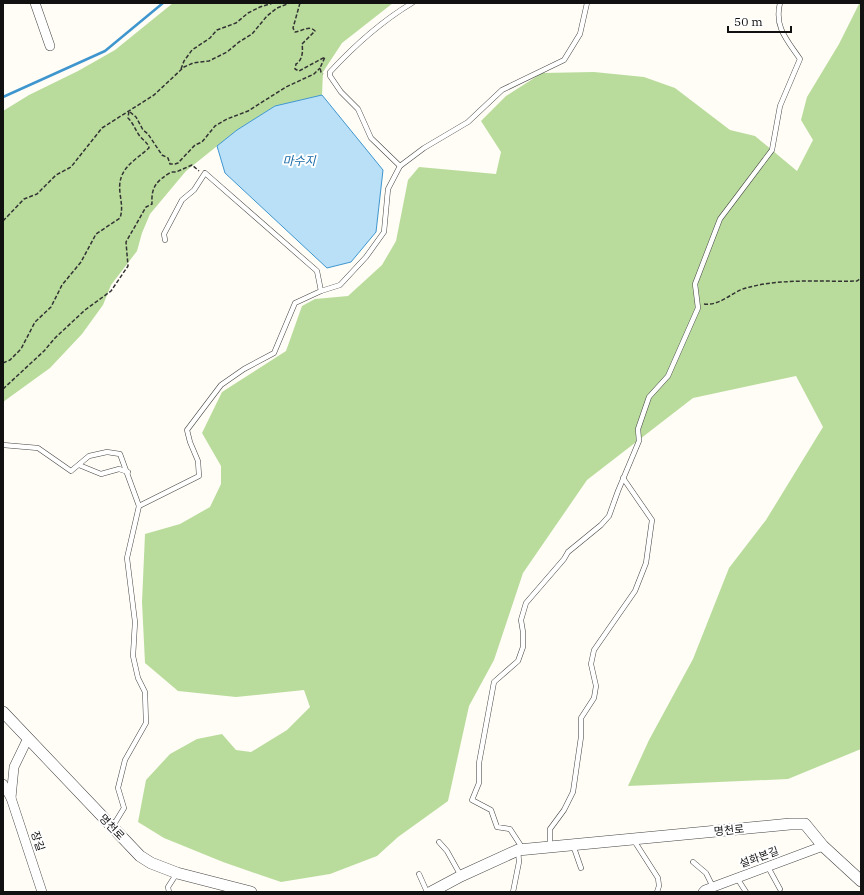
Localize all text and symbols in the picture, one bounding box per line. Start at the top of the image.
scale bar [728,8,791,34]
text: 50 m [734,14,763,29]
water label: 마수지 [282,153,317,168]
street label: 명천로 [96,811,128,843]
street label: 명천로 [713,821,745,839]
street label: 장길 [28,829,48,853]
street label: 설화본길 [738,843,780,871]

